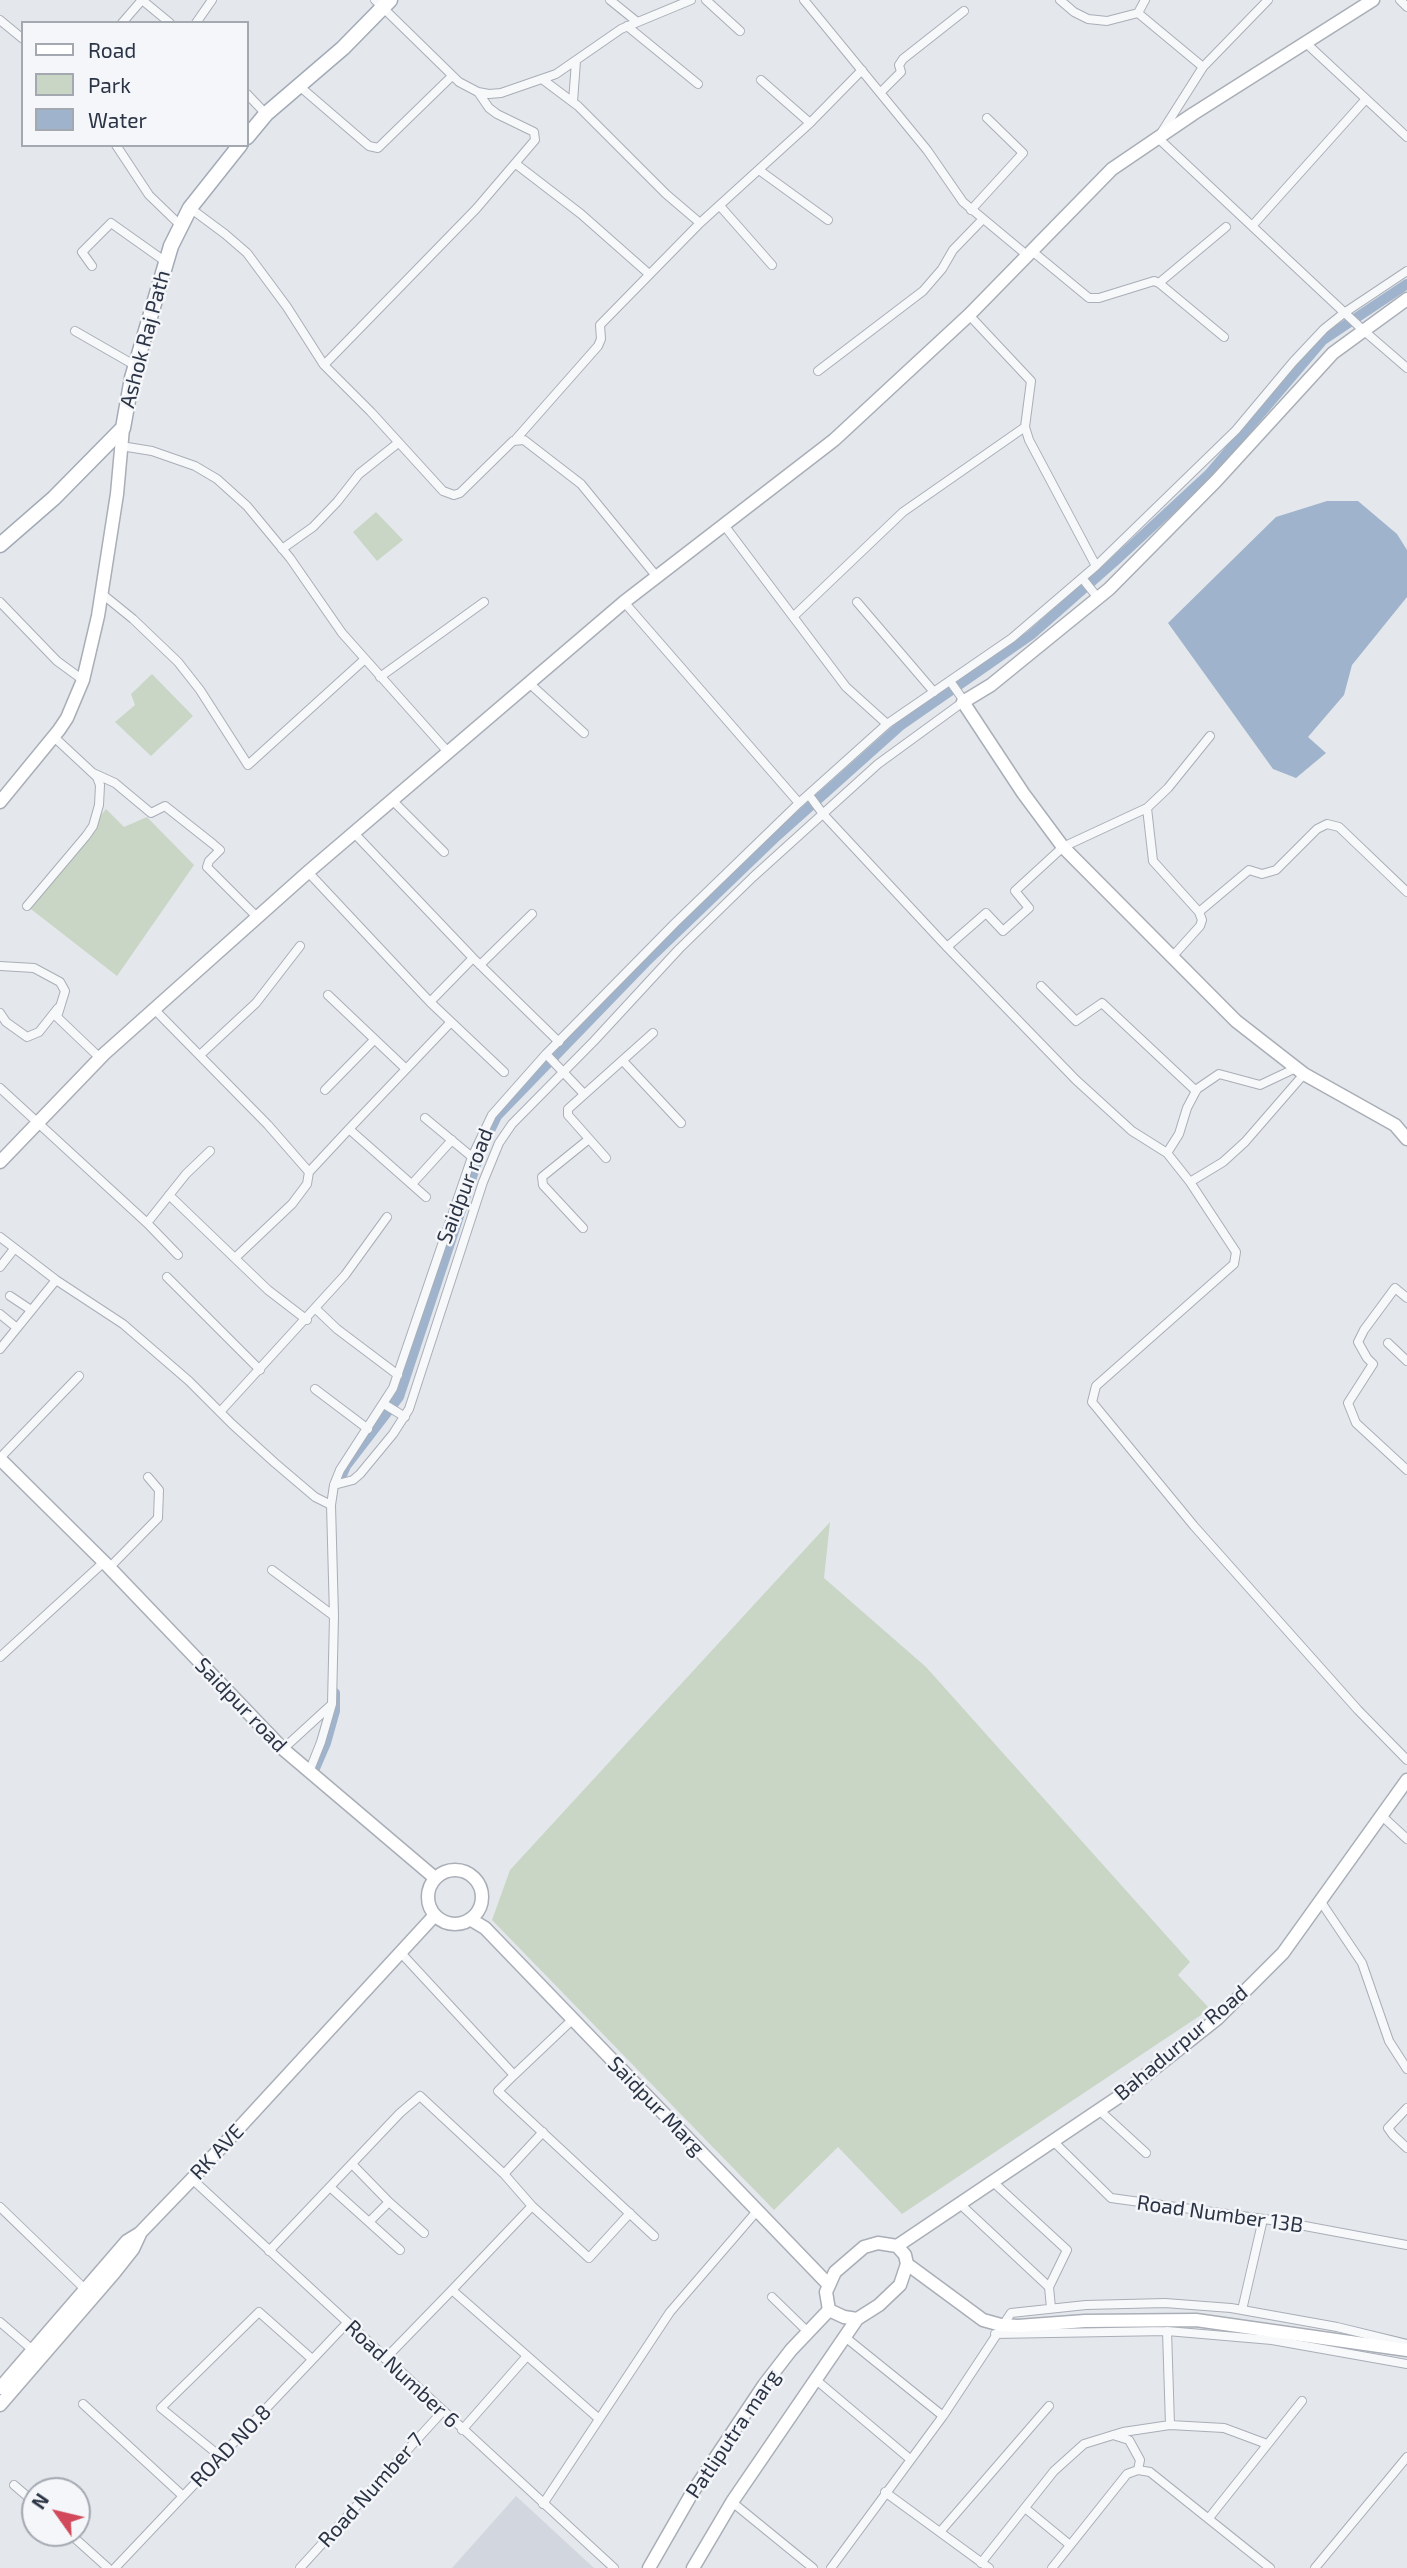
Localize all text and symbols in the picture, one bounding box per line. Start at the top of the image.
legend [21,21,248,147]
text: Road [88,37,136,62]
text: Park [88,72,131,97]
text: Water [88,107,147,132]
street label: Ashok Raj Path [114,267,176,411]
street label: Saidpur road [431,1125,499,1247]
street label: Saidpur road [190,1653,292,1757]
street label: Bahadurpur Road [1109,1980,1253,2106]
street label: Saidpur Marg [603,2051,709,2161]
street label: RK AVE [185,2119,249,2185]
street label: Road Number 13B [1135,2190,1305,2238]
street label: Road Number 6 [340,2315,464,2433]
street label: Patliputra marg [681,2365,785,2503]
street label: ROAD NO.8 [185,2400,277,2492]
street label: Road Number 7 [313,2428,429,2552]
north arrow [21,2477,91,2547]
text: N [26,2489,53,2513]

